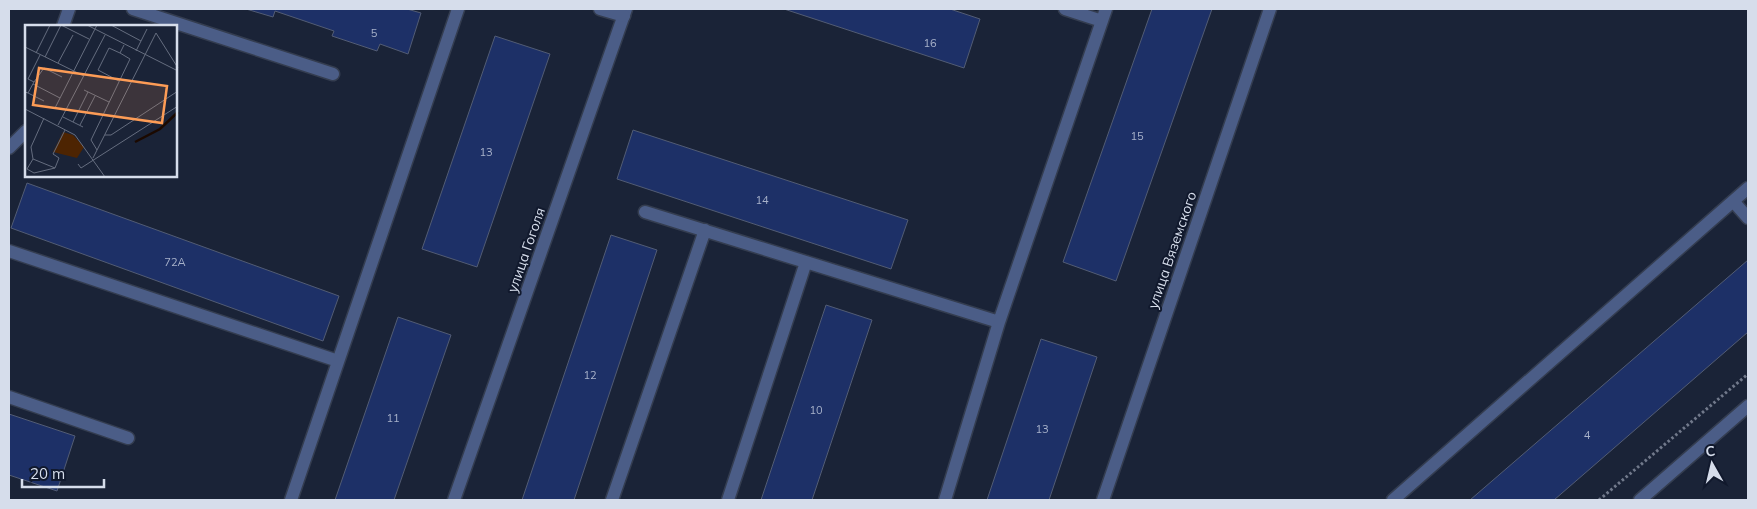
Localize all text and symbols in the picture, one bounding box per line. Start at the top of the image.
inset map [25,25,178,178]
house number: 5 [371,26,378,40]
house number: 16 [923,36,937,50]
house number: 15 [1130,129,1144,143]
house number: 13 [479,145,493,159]
street label: улица Вяземского [1143,189,1201,311]
house number: 14 [755,193,769,207]
street label: улица Гоголя [503,205,549,295]
house number: 72А [164,255,186,269]
house number: 12 [583,368,597,382]
house number: 10 [809,403,823,417]
house number: 11 [386,411,400,425]
house number: 13 [1035,422,1049,436]
house number: 4 [1584,428,1591,442]
north arrow [1687,439,1737,489]
text: С [1704,442,1716,461]
scale bar [22,456,105,488]
text: 20 m [30,464,65,483]

